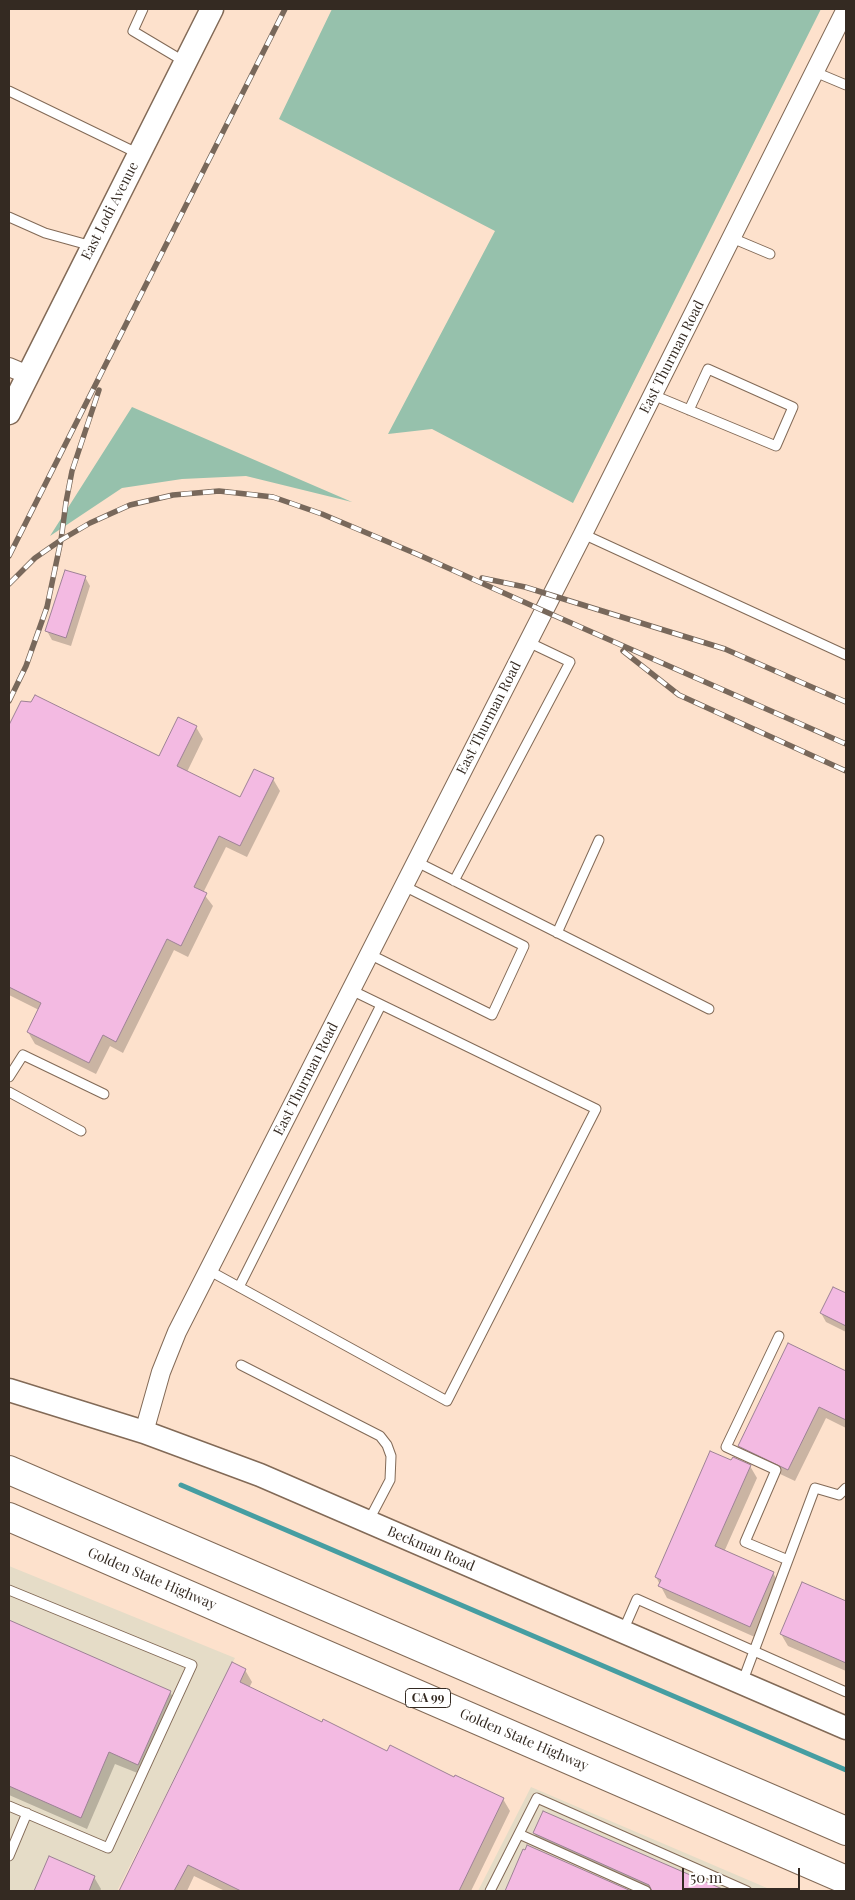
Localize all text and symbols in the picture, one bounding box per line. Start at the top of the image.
street label: East Lodi Avenue [78,159,142,263]
street label: East Thurman Road [636,298,708,416]
street label: East Thurman Road [453,659,525,777]
street label: East Thurman Road [270,1020,342,1138]
street label: Beckman Road [385,1523,477,1575]
street label: Golden State Highway [85,1544,219,1614]
road number: CA 99 [406,1689,450,1708]
street label: Golden State Highway [457,1705,591,1775]
scale bar [685,1858,802,1890]
text: 50 m [690,1867,722,1887]

